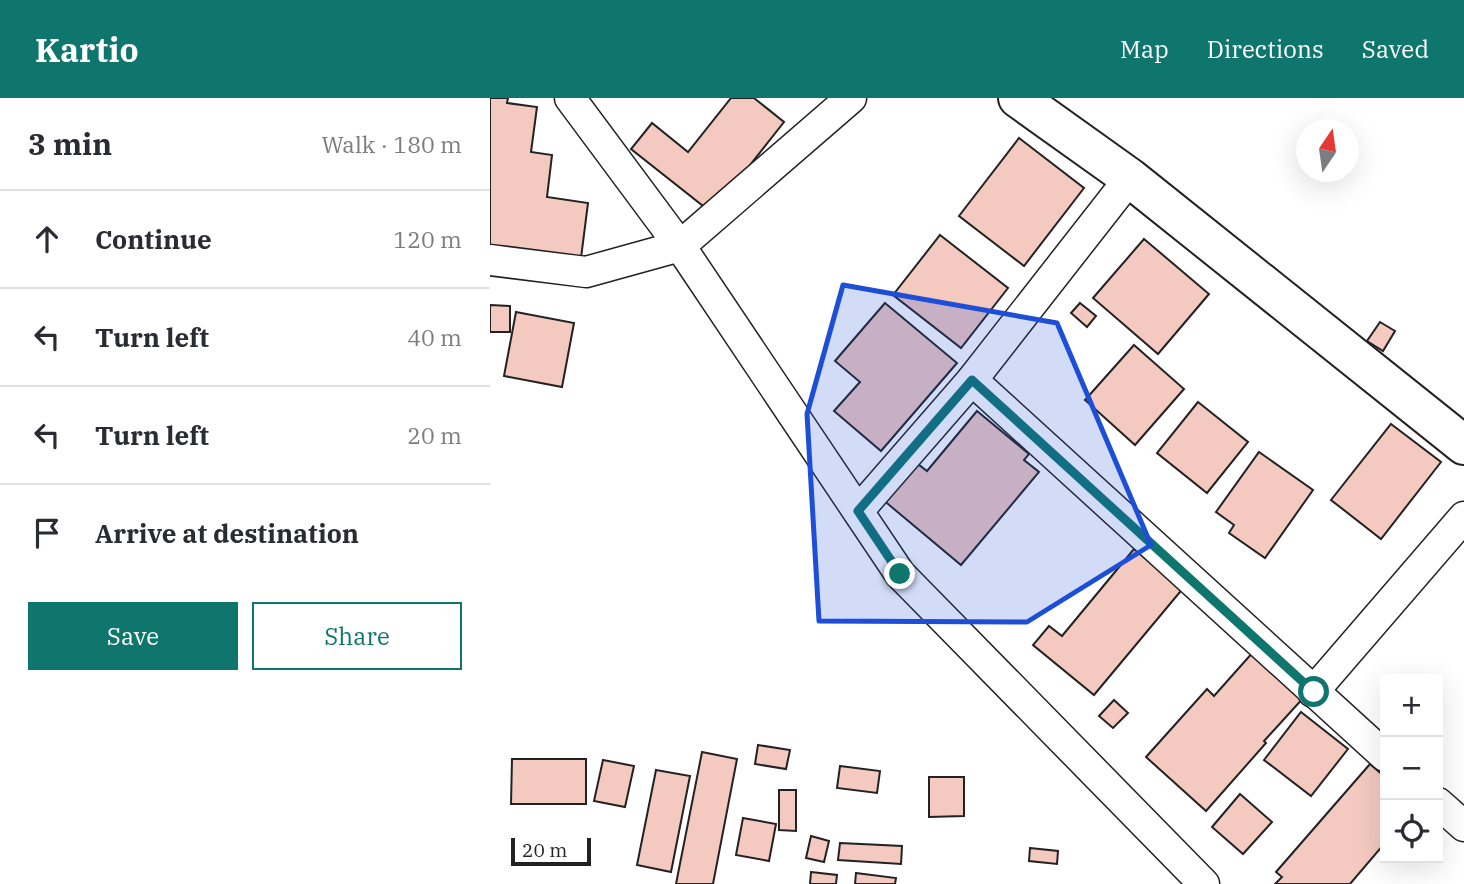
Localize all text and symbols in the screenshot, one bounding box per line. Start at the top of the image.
text: Kartio [35,28,139,71]
text: Map [1120,33,1169,65]
text: Directions [1207,33,1324,65]
text: Saved [1362,33,1429,65]
north arrow [1296,119,1359,182]
text: 3 min [28,124,112,163]
text: Walk · 180 m [321,129,462,159]
icon: ahead [28,220,66,258]
text: Continue [95,222,212,256]
text: 120 m [393,224,462,254]
icon: left [28,318,66,356]
text: Turn left [95,320,209,354]
text: 40 m [407,322,462,352]
icon: left [28,416,66,454]
text: Turn left [95,418,209,452]
text: 20 m [407,420,462,450]
icon: arrive [28,514,66,552]
text: Arrive at destination [95,516,359,550]
route end [884,558,915,589]
button: Save [28,602,238,670]
button: Share [252,602,462,670]
map controls [1380,674,1443,863]
button: + [1380,674,1443,737]
route start [1298,676,1329,707]
button: − [1380,737,1443,800]
button: locate [1380,800,1443,863]
scale bar [511,835,592,867]
text: 20 m [522,838,567,862]

